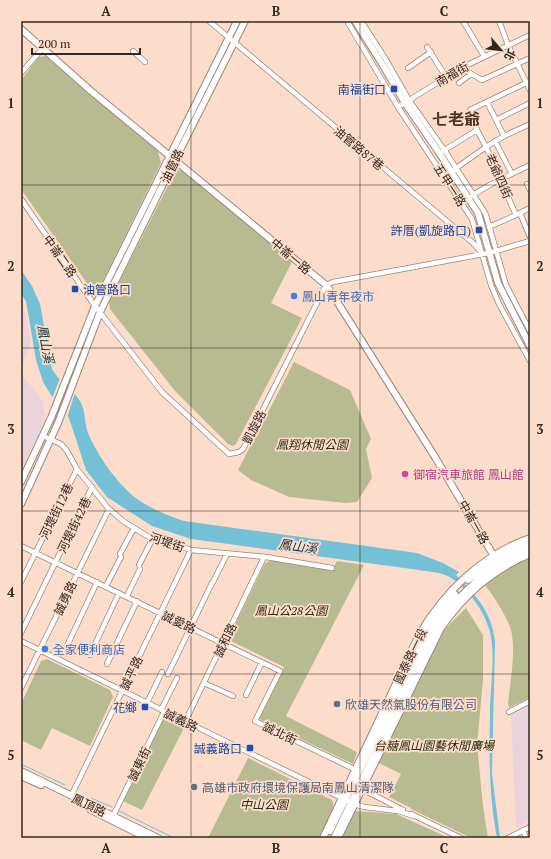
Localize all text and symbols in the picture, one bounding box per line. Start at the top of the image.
text: A [101,2,111,20]
text: B [272,2,280,20]
text: C [440,2,448,20]
scale bar [32,30,140,56]
north arrow [481,30,521,70]
text: 200 m [38,36,71,51]
text: 北 [501,47,519,63]
street label: 南福街 [433,59,471,89]
place label: 南福街口 [338,82,386,97]
marker: 南福街口 [389,84,399,94]
text: 1 [7,94,15,112]
text: 1 [536,94,544,112]
district label: 七老爺 [432,108,480,130]
street label: 油管路87巷 [331,123,387,173]
street label: 油管路 [157,147,187,185]
street label: 老爺四街 [482,151,516,201]
street label: 五甲一路 [431,161,469,209]
place label: 許厝(凱旋路口) [391,223,471,238]
marker: 許厝(凱旋路口) [474,225,484,235]
street label: 中崙二路 [40,232,80,280]
street label: 中崙一路 [268,235,314,277]
text: 2 [7,257,15,275]
text: 2 [536,257,544,275]
place label: 油管路口 [83,282,131,297]
marker: 油管路口 [70,284,80,294]
place label: 鳳山青年夜市 [302,289,374,304]
marker: 鳳山青年夜市 [289,291,299,301]
water label: 鳳山溪 [33,323,59,367]
street label: 凱旋路 [239,408,269,446]
text: 3 [7,420,15,438]
text: 3 [536,420,544,438]
park label: 鳳翔休閒公園 [276,437,350,452]
place label: 御宿汽車旅館 鳳山館 [413,467,524,482]
marker: 御宿汽車旅館 鳳山館 [400,469,410,479]
street label: 河堤街12巷 [36,480,76,542]
street label: 河堤街42巷 [54,494,94,556]
street label: 中崙一路 [456,497,492,547]
street label: 河堤街 [148,529,186,555]
water label: 鳳山溪 [278,535,320,558]
street label: 誠勇路 [50,579,80,617]
text: 4 [7,583,15,601]
text: 4 [536,583,544,601]
park label: 鳳山公28公園 [255,603,329,618]
street label: 誠愛路 [160,607,198,637]
street label: 誠和路 [210,621,240,659]
street label: 國泰路一段 [390,626,430,686]
place label: 全家便利商店 [53,642,125,657]
marker: 全家便利商店 [40,644,50,654]
street label: 誠平路 [116,654,146,692]
place label: 欣雄天然氣股份有限公司 [345,697,477,712]
marker: 欣雄天然氣股份有限公司 [332,699,342,709]
place label: 花鄉 [113,700,137,715]
marker: 花鄉 [140,702,150,712]
street label: 誠義路 [162,705,200,735]
street label: 誠北街 [261,718,299,748]
park label: 台糖鳳山園藝休閒廣場 [374,738,496,753]
place label: 誠義路口 [194,741,242,756]
marker: 誠義路口 [245,743,255,753]
street label: 誠東街 [124,745,154,783]
text: 5 [7,746,15,764]
text: 5 [536,746,544,764]
place label: 高雄市政府環境保護局南鳳山清潔隊 [202,780,394,795]
marker: 高雄市政府環境保護局南鳳山清潔隊 [189,782,199,792]
street label: 鳳頂路 [70,790,108,820]
park label: 中山公園 [240,797,290,812]
text: A [101,839,111,857]
text: B [272,839,280,857]
text: C [440,839,448,857]

